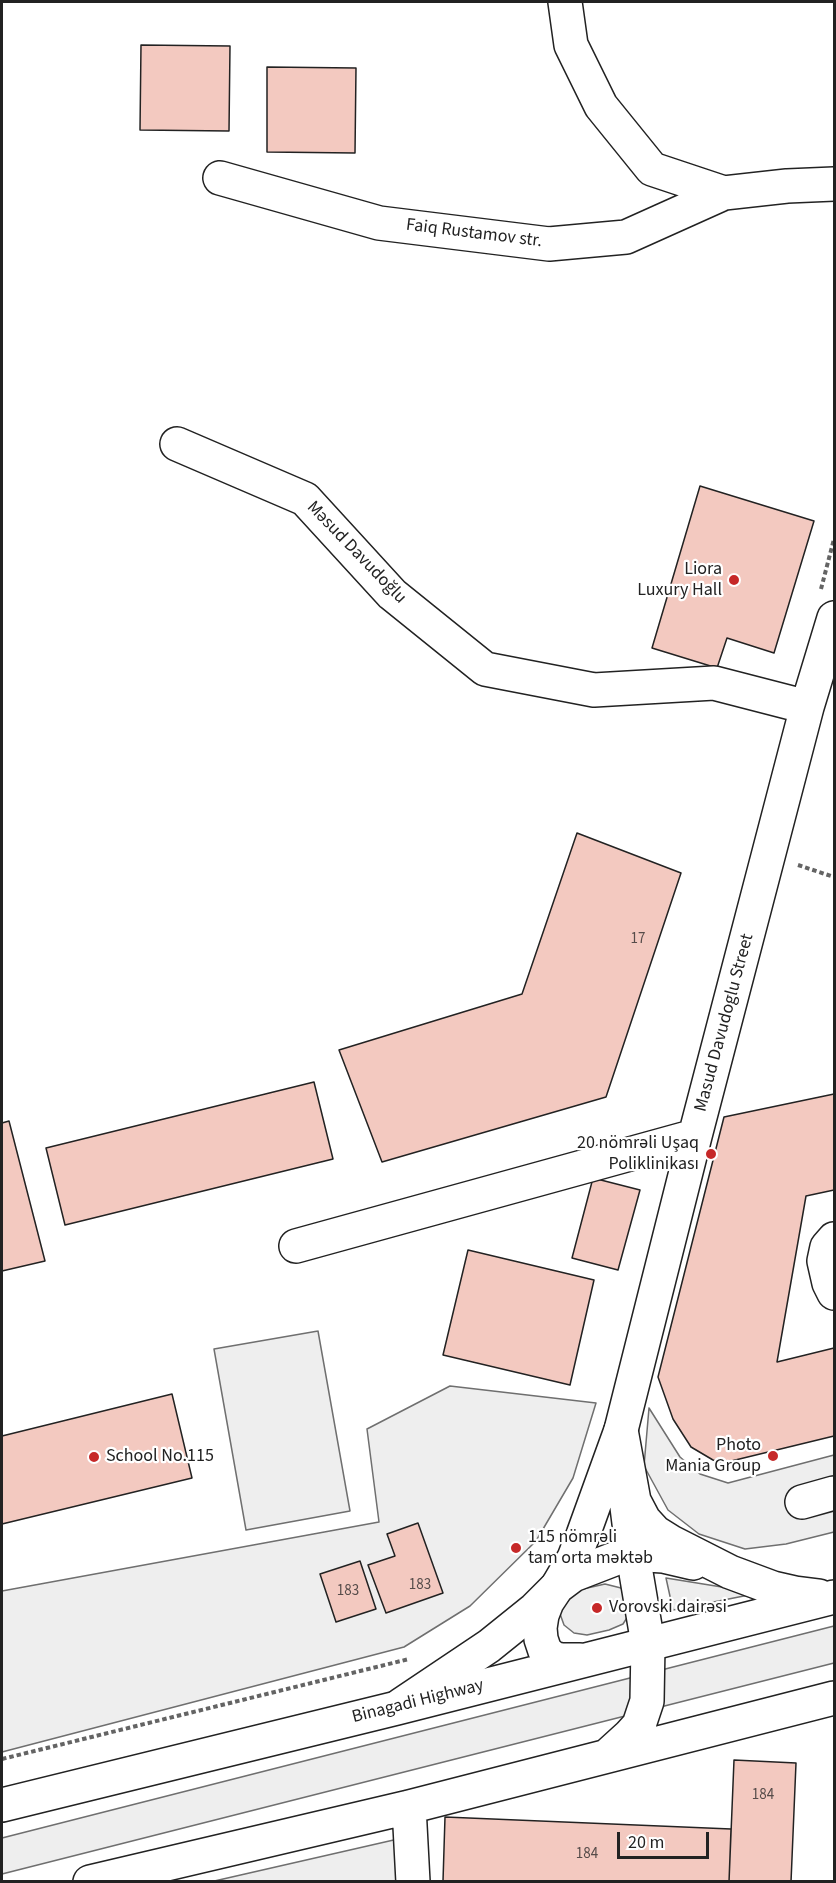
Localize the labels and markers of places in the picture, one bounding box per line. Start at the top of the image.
place label: Liora Luxury Hall [637,559,722,602]
marker: Liora Luxury Hall [727,573,741,587]
place label: 20 nömrəli Uşaq Poliklinikası [577,1133,699,1176]
marker: 20 nömrəli Uşaq Poliklinikası [704,1147,718,1161]
place label: Photo Mania Group [665,1435,761,1478]
place label: School No.115 [106,1446,214,1468]
marker: Photo Mania Group [766,1449,780,1463]
marker: School No.115 [87,1450,101,1464]
place label: 115 nömrəli tam orta məktəb [528,1527,653,1570]
marker: 115 nömrəli tam orta məktəb [509,1541,523,1555]
place label: Vorovski dairəsi [609,1597,727,1619]
marker: Vorovski dairəsi [590,1601,604,1615]

